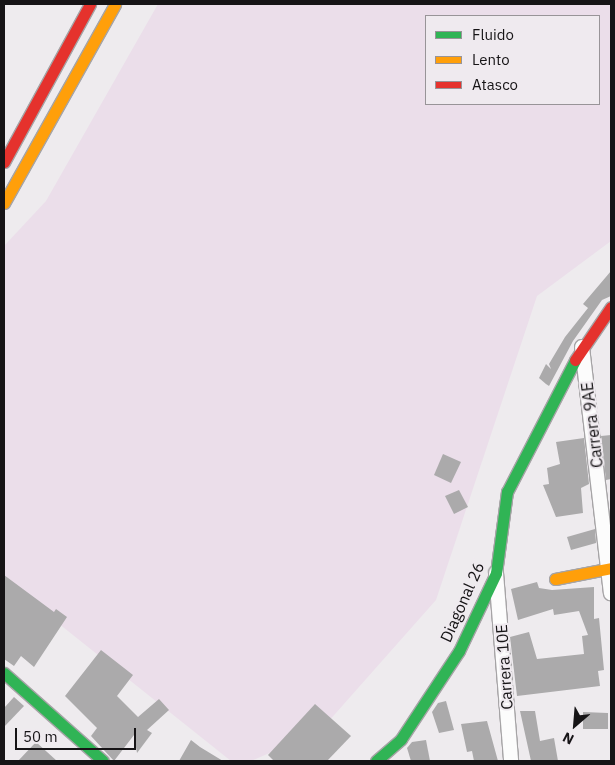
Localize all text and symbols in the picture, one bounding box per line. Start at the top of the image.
legend [425,15,600,105]
text: Fluido [472,25,514,44]
text: Lento [472,50,510,69]
text: Atasco [472,75,518,94]
street label: Carrera 9AE [577,381,607,469]
street label: Diagonal 26 [436,559,488,645]
street label: Carrera 10E [491,624,517,710]
north arrow [550,700,600,750]
scale bar [18,718,139,750]
text: 50 m [23,727,58,746]
text: N [560,728,577,749]

